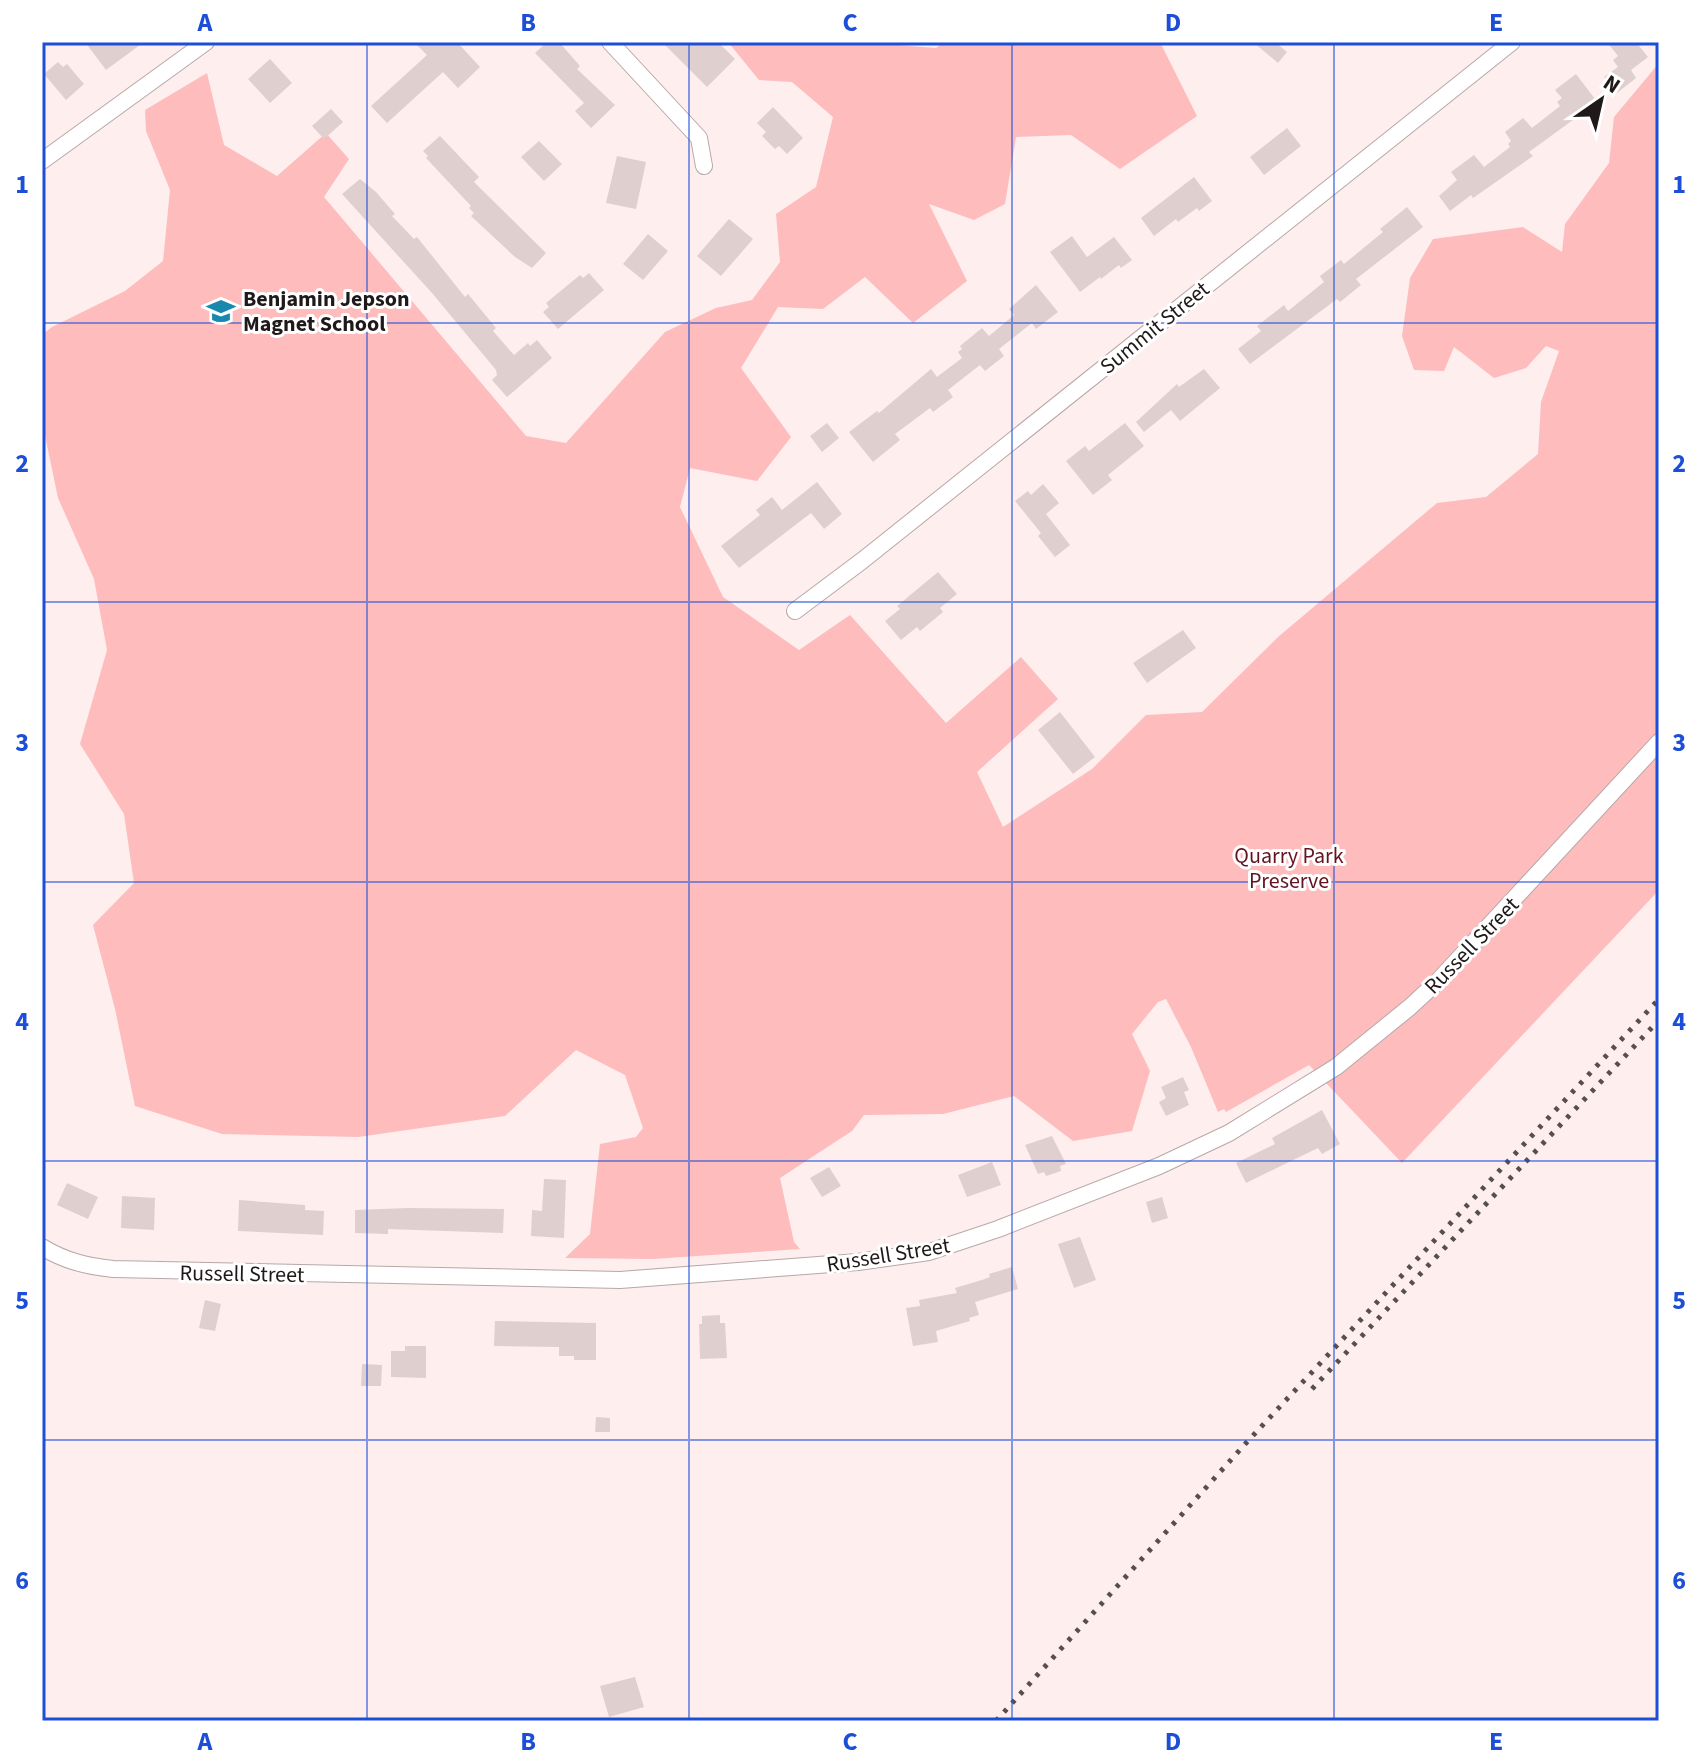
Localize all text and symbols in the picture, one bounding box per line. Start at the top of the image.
text: A [197,4,214,41]
text: B [520,4,536,41]
text: C [842,4,858,41]
text: D [1165,4,1181,41]
text: E [1489,4,1503,41]
north arrow [1561,60,1641,140]
text: N [1597,67,1627,102]
text: 1 [15,166,29,203]
text: 1 [1672,166,1686,203]
street label: Summit Street [1093,273,1217,382]
place label: Benjamin Jepson Magnet School [243,283,410,340]
school or university icon: Benjamin Jepson Magnet School [206,296,236,326]
text: 2 [15,445,29,482]
text: 2 [1672,445,1686,482]
text: 3 [15,724,29,761]
text: 3 [1672,724,1686,761]
park label: Quarry Park Preserve [1234,840,1344,897]
street label: Russell Street [1417,889,1527,1002]
text: 4 [15,1003,29,1040]
text: 4 [1672,1003,1686,1040]
street label: Russell Street [824,1229,953,1281]
street label: Russell Street [179,1257,305,1291]
text: 5 [15,1282,29,1319]
text: 5 [1672,1282,1686,1319]
text: 6 [15,1562,29,1599]
text: 6 [1672,1562,1686,1599]
text: A [197,1723,214,1760]
text: B [520,1723,536,1760]
text: C [842,1723,858,1760]
text: D [1165,1723,1181,1760]
text: E [1489,1723,1503,1760]

